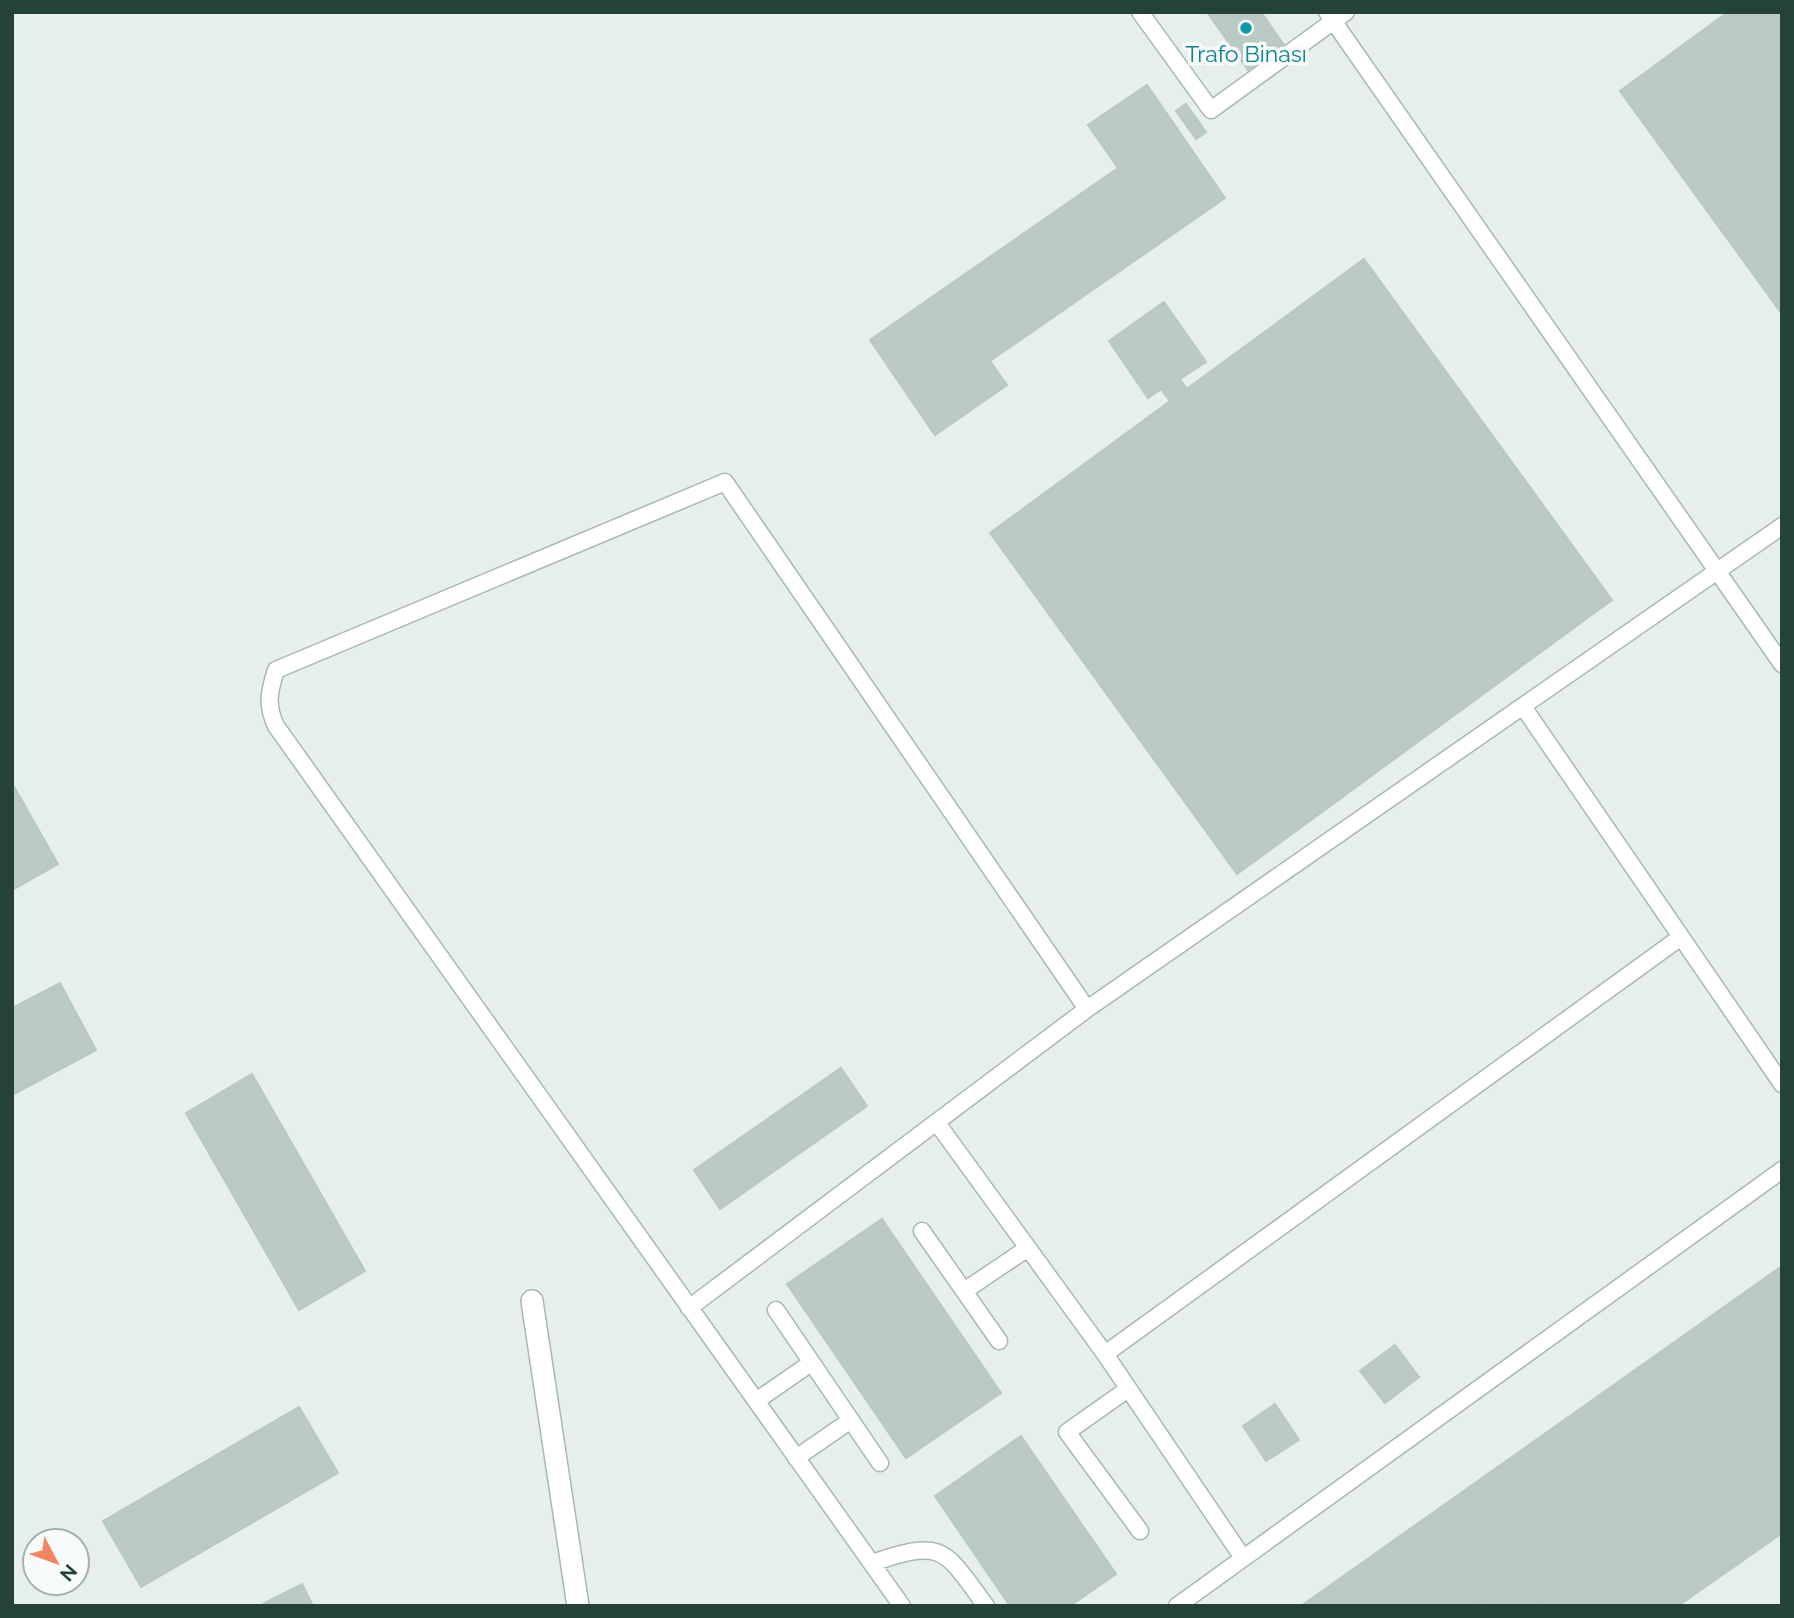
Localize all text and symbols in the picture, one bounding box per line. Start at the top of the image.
marker: Trafo Binası [1238,20,1254,36]
place label: Trafo Binası [1185,40,1307,67]
north arrow [21,1527,91,1597]
text: N [56,1560,82,1586]

